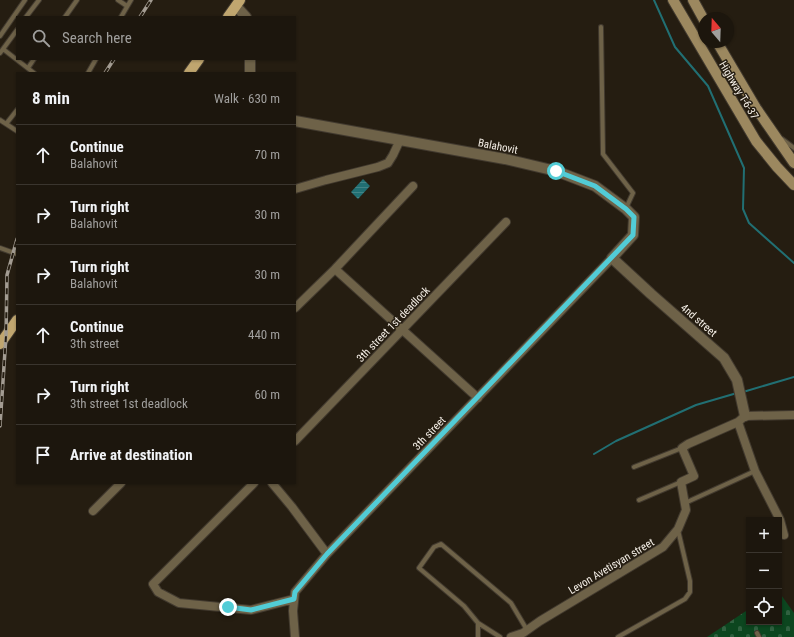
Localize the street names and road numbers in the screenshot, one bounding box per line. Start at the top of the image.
street label: Highway T-6-37 [716,59,761,122]
street label: Balahovit [477,136,519,157]
street label: 3th street 1st deadlock [354,284,433,365]
street label: 4nd street [678,301,719,340]
street label: 3th street [410,414,448,453]
street label: Levon Avetisyan street [566,536,656,597]

